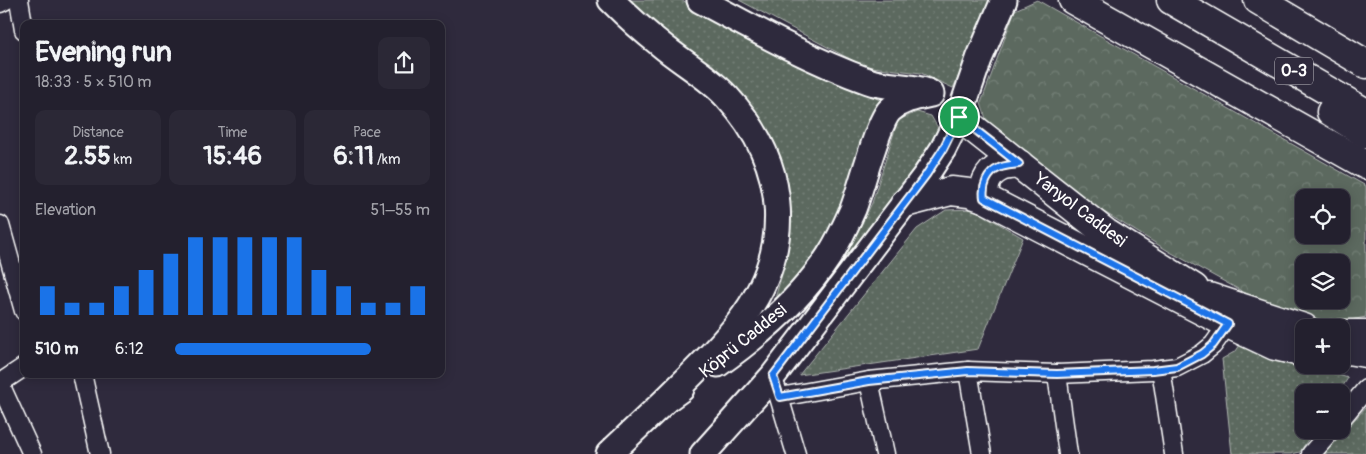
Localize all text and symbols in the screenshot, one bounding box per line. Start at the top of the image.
text: Evening run [35,35,172,70]
button: share [378,37,430,89]
road number: O-3 [1275,58,1313,84]
text: 18:33 · 5 × 510 m [35,72,152,92]
pin [938,96,980,138]
icon: arrive [945,103,973,131]
text: Distance [73,124,124,141]
text: Time [218,124,247,141]
text: Pace [353,124,381,141]
text: 2.55 [64,141,111,172]
text: 15:46 [203,141,262,172]
text: 6:11 [333,141,374,172]
text: km [111,151,132,168]
text: /km [374,151,400,168]
street label: Yanyol Caddesi [1028,167,1131,252]
map controls [1295,189,1350,439]
button: locate [1295,189,1350,244]
text: Elevation [35,200,96,220]
text: 51–55 m [371,200,430,220]
button: layers [1295,254,1350,309]
street label: Köprü Caddesi [694,299,792,383]
button: + [1295,319,1350,374]
text: 510 m [35,339,79,359]
text: 6:12 [115,339,144,359]
button: − [1295,384,1350,439]

